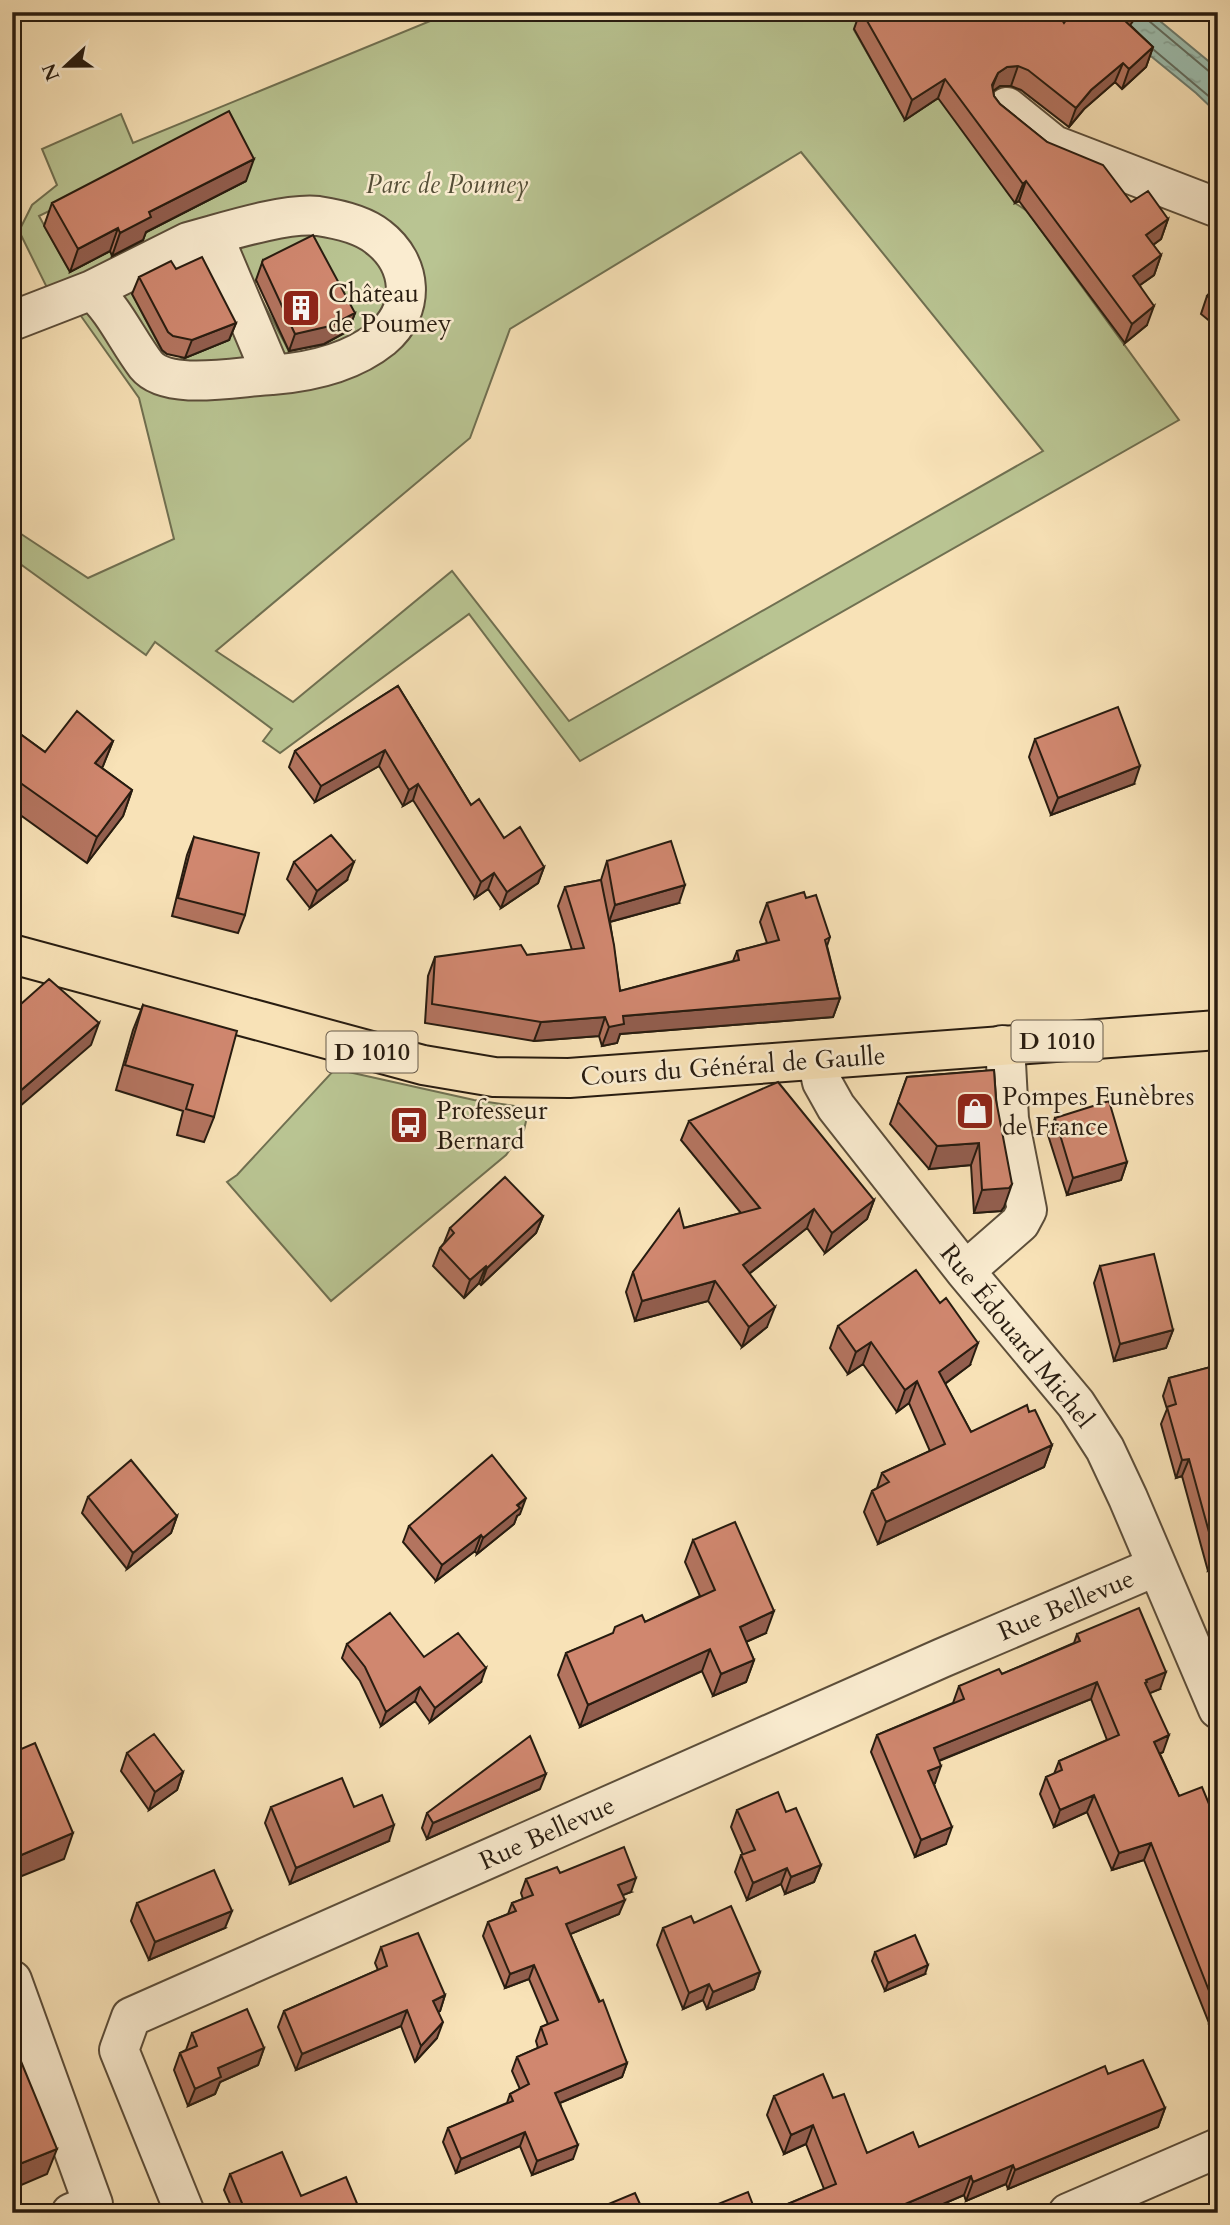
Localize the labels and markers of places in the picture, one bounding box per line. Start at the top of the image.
place label: Château de Poumey [328,276,452,341]
building icon: Château de Poumey [280,287,322,329]
place label: Pompes Funèbres de France [1002,1079,1194,1144]
shop icon: Pompes Funèbres de France [954,1090,996,1132]
place label: Professeur Bernard [436,1093,548,1158]
bus stop icon: Professeur Bernard [388,1104,430,1146]

